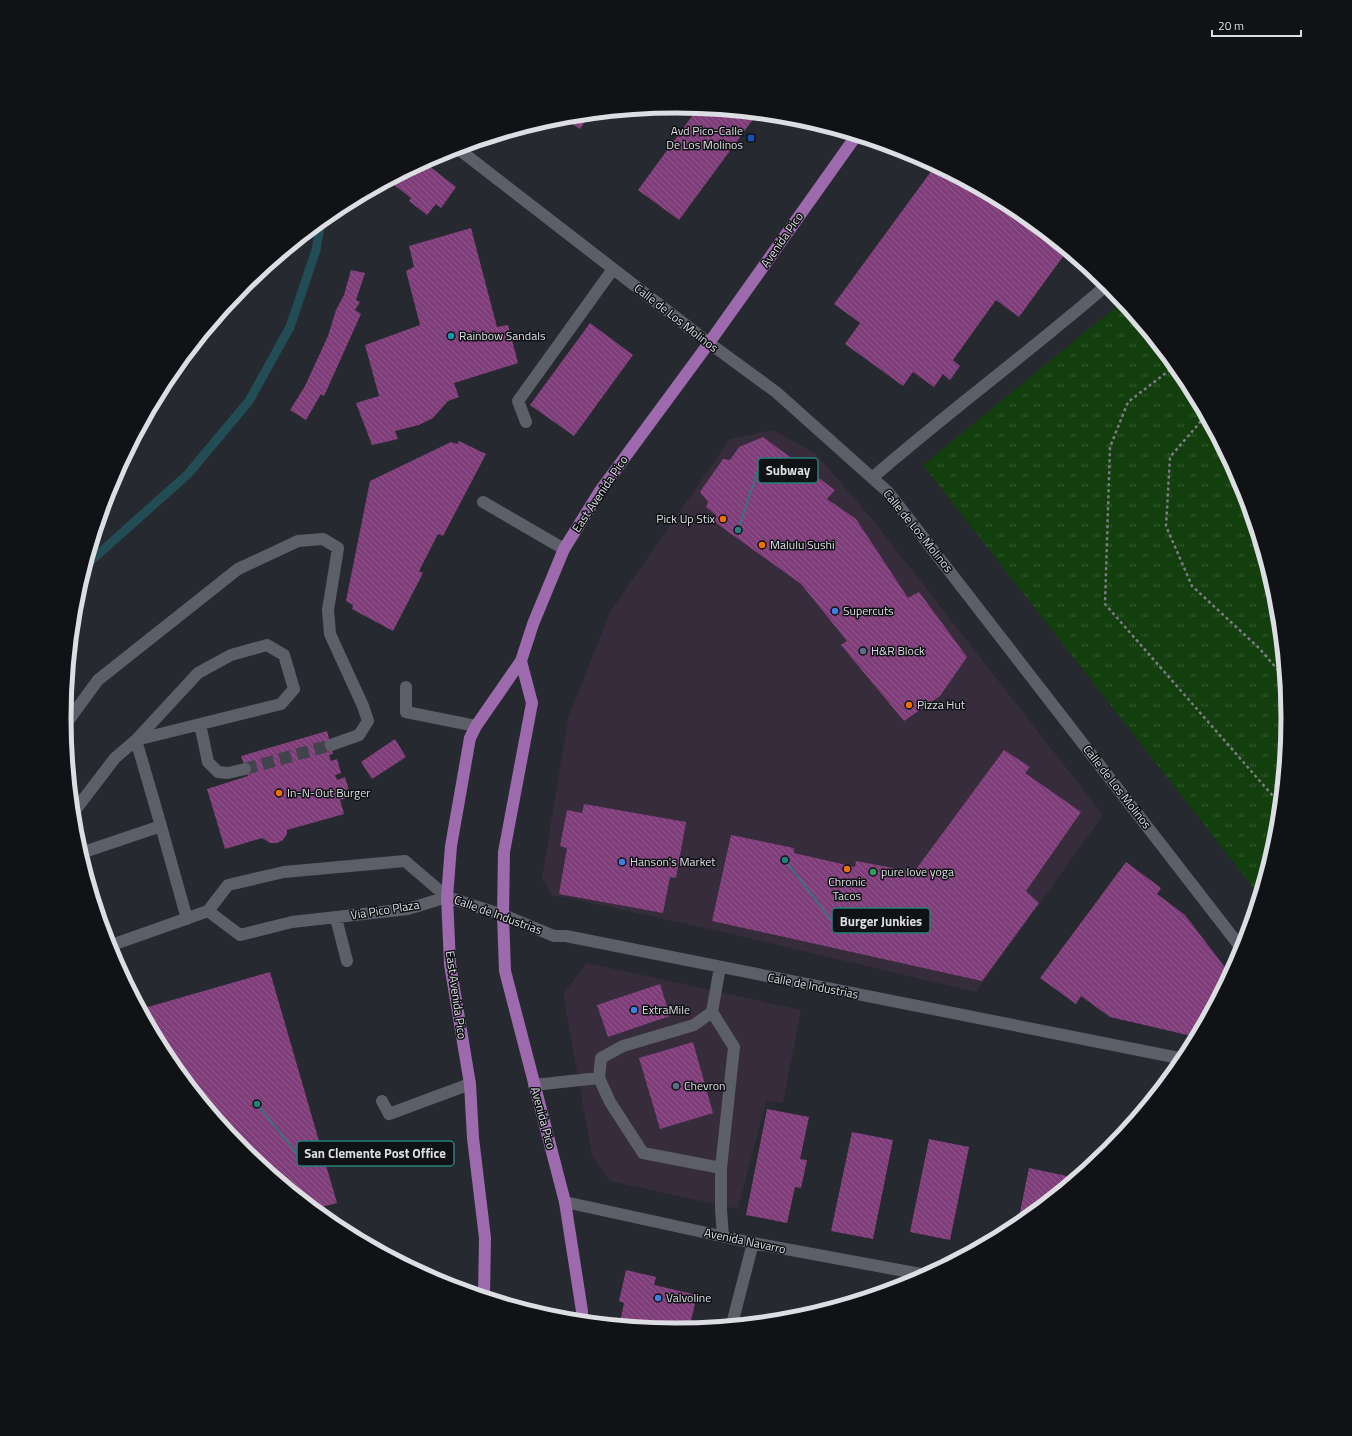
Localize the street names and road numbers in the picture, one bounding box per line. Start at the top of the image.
street label: Avenida Pico [755,208,808,271]
street label: Calle de Los Molinos [630,279,723,357]
street label: East Avenida Pico [567,451,632,536]
street label: Calle de Los Molinos [879,485,958,577]
street label: Calle de Los Molinos [1078,741,1157,833]
street label: Calle de Industrias [452,890,545,939]
street label: Via Pico Plaza [349,895,421,924]
street label: East Avenida Pico [441,950,472,1040]
street label: Calle de Industrias [766,967,861,1004]
street label: Avenida Pico [526,1085,561,1151]
street label: Avenida Navarro [703,1223,788,1258]

